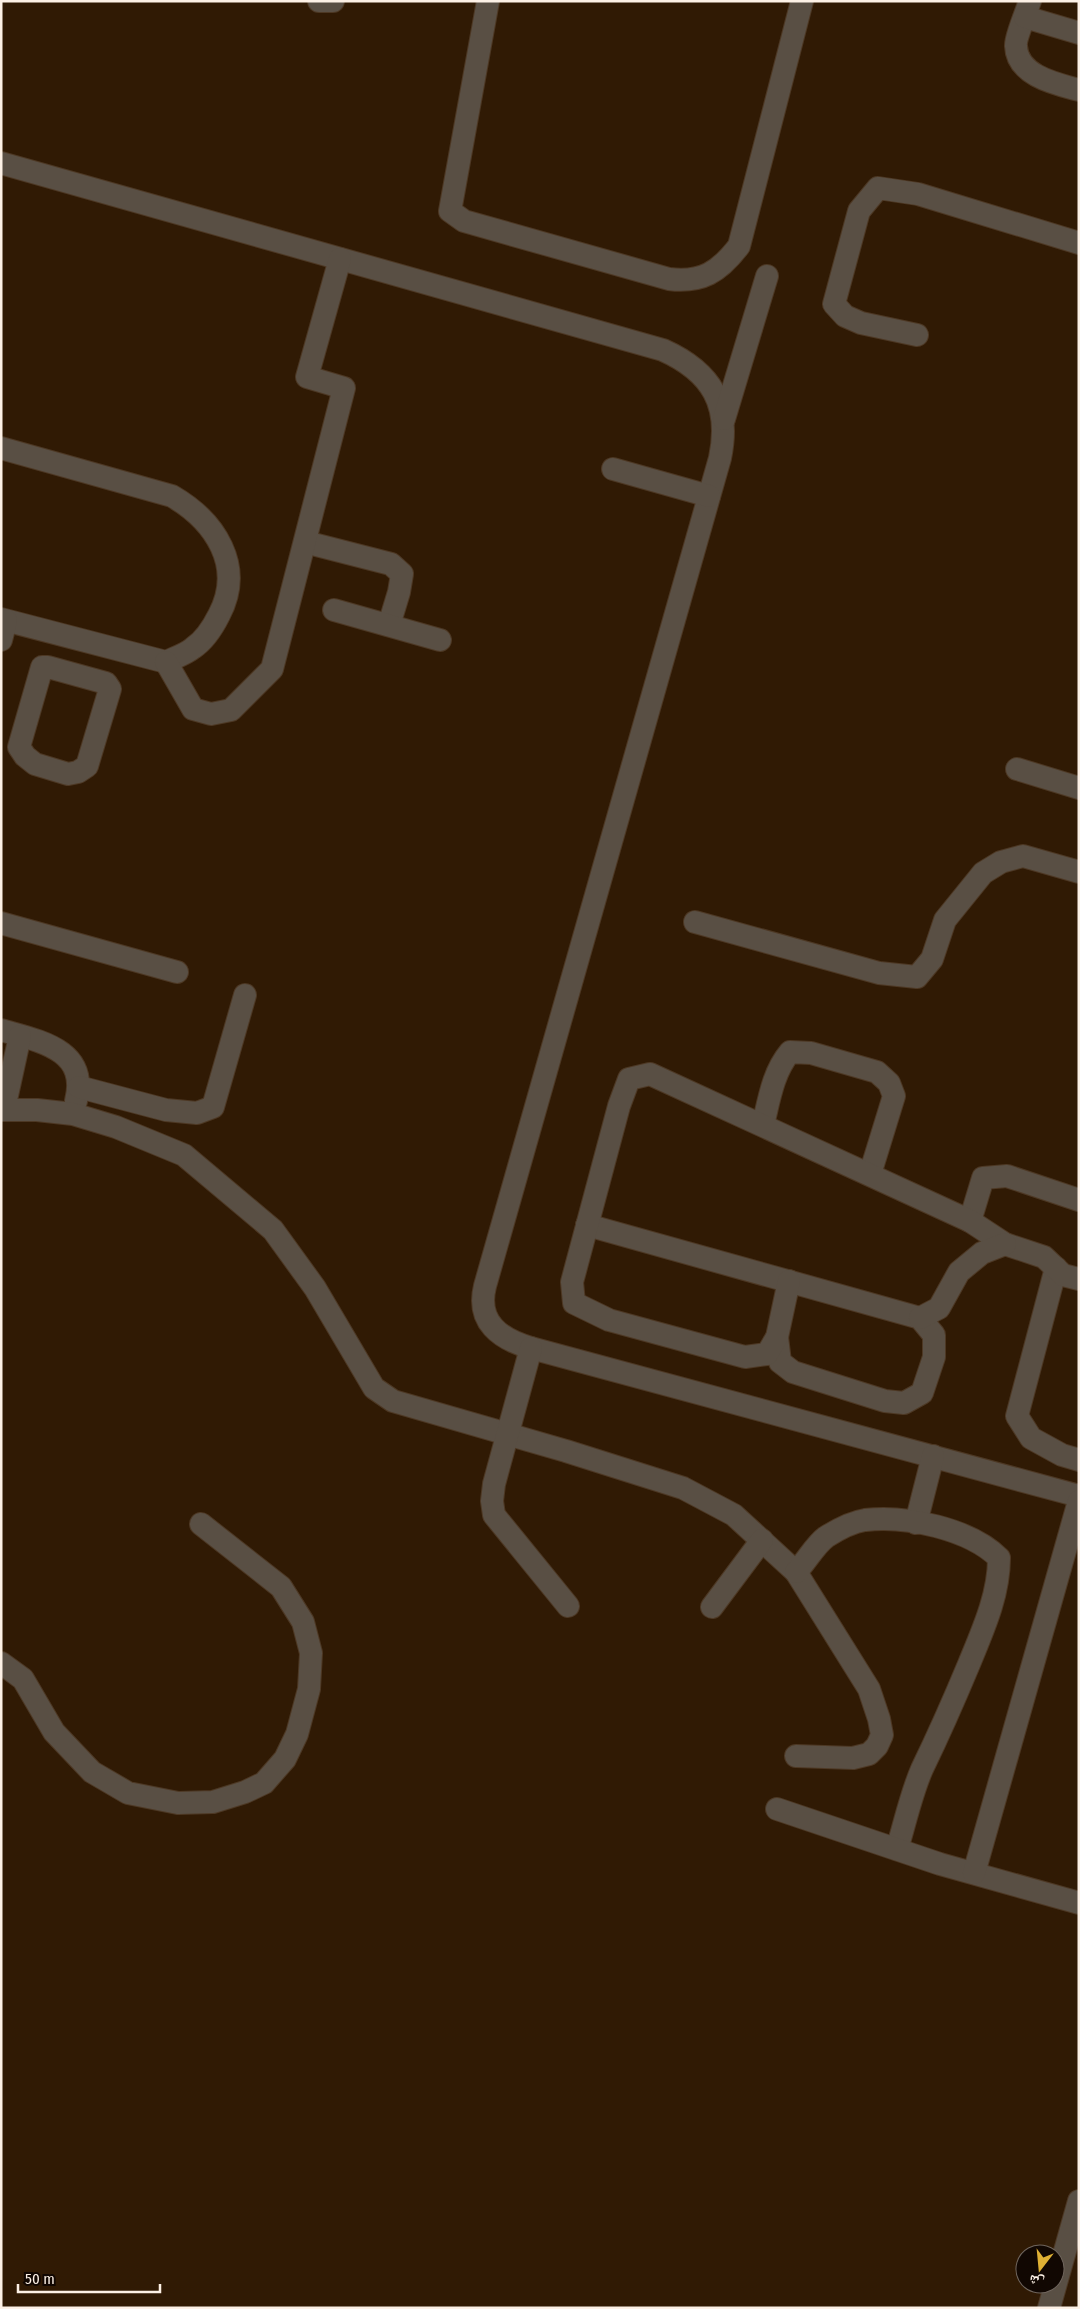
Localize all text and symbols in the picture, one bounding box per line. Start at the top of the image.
north arrow [1015,2244,1065,2294]
scale bar [18,2262,160,2294]
text: 50 m [25,2270,55,2288]
text: ش [1027,2271,1046,2291]

